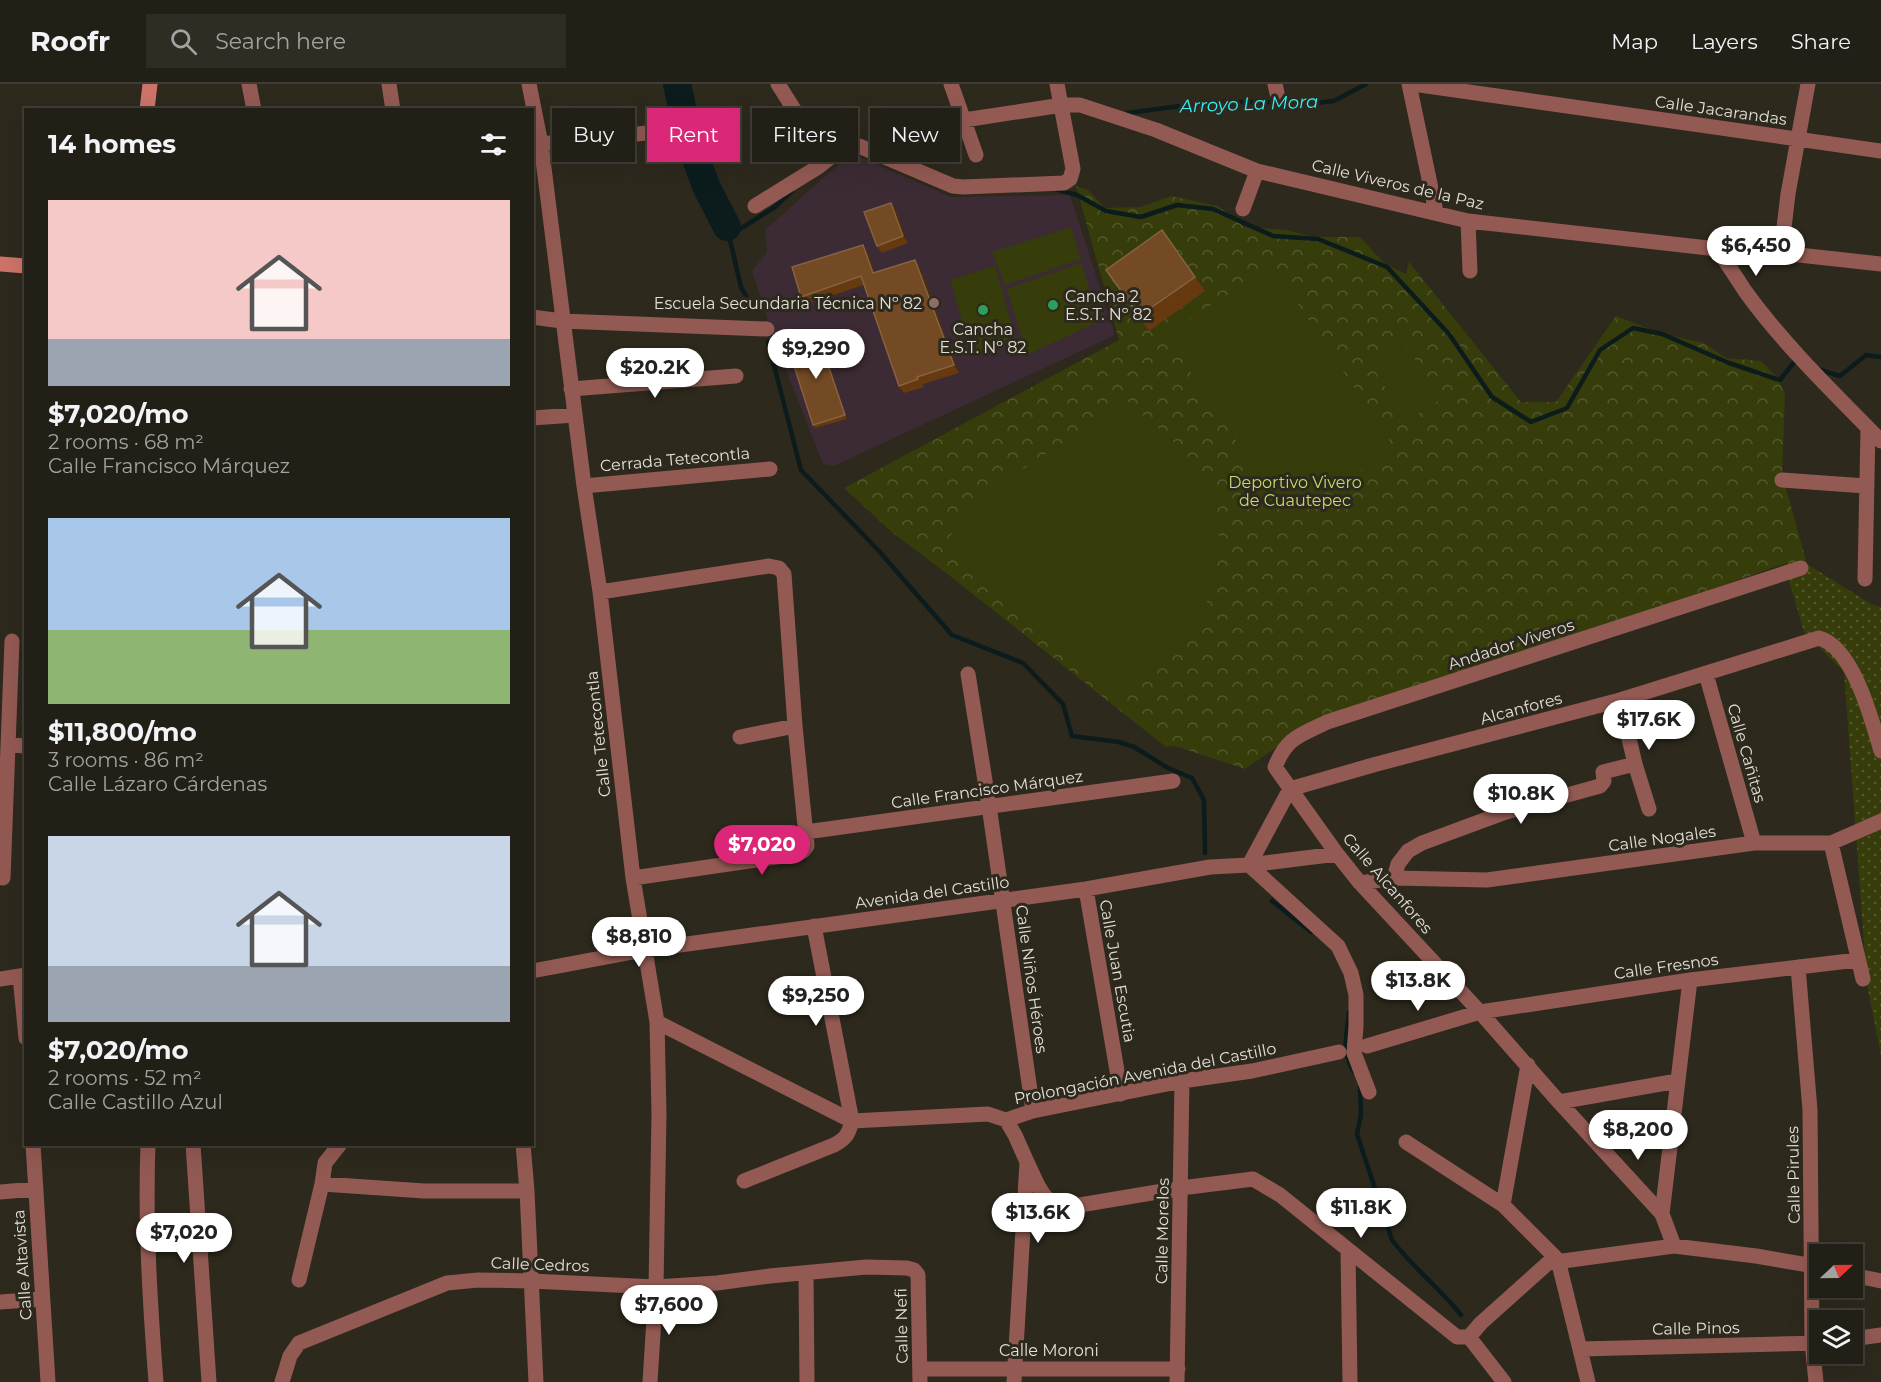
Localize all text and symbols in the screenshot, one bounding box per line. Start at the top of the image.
search box [146,14,566,68]
text: Roofr [30,24,110,58]
icon: search [167,25,200,58]
text: Search here [215,28,346,55]
text: Map [1611,29,1658,54]
text: Layers [1691,29,1758,54]
text: Share [1791,29,1851,54]
water label: Arroyo La Mora [1178,91,1319,117]
street label: Calle Jacarandas [1654,92,1788,129]
chip: Buy [552,108,635,162]
chip: Rent [647,108,740,162]
chip: Filters [752,108,858,162]
chip: New [870,108,960,162]
text: 14 homes [48,128,176,160]
icon: filters [477,128,510,161]
street label: Calle Viveros de la Paz [1310,155,1486,214]
pin: $6,450 [1707,226,1805,277]
text: $6,450 [1721,233,1791,257]
icon: home [225,239,333,347]
place label: Cancha 2 E.S.T. Nº 82 [1065,287,1152,324]
place label: Escuela Secundaria Técnica Nº 82 [654,294,922,313]
marker: Escuela Secundaria Técnica Nº 82 [927,296,941,310]
marker: Cancha 2 E.S.T. Nº 82 [1046,298,1060,312]
marker: Cancha E.S.T. Nº 82 [976,303,990,317]
place label: Cancha E.S.T. Nº 82 [940,320,1026,357]
pin: $9,290 [767,329,865,380]
text: $9,290 [782,336,850,360]
pin: $20.2K [606,348,704,399]
text: $20.2K [620,355,690,379]
text: $7,020/mo [48,398,189,430]
text: 2 rooms · 68 m² [48,430,204,454]
street label: Cerrada Tetecontla [599,443,751,476]
text: Calle Francisco Márquez [48,454,290,478]
park label: Deportivo Vivero de Cuautepec [1228,473,1362,510]
icon: home [225,557,333,665]
street label: Andador Viveros [1446,615,1577,674]
street label: Calle Tetecontla [582,670,615,798]
street label: Alcanfores [1478,688,1564,729]
pin: $17.6K [1600,700,1698,751]
street label: Calle Cañitas [1723,701,1770,805]
text: $17.6K [1617,707,1681,731]
text: $11,800/mo [48,716,197,748]
text: 3 rooms · 86 m² [48,748,204,772]
street label: Calle Francisco Márquez [890,767,1084,812]
text: Calle Lázaro Cárdenas [48,772,267,796]
pin: $10.8K [1472,774,1570,825]
text: $10.8K [1487,781,1555,805]
street label: Calle Nogales [1607,822,1717,855]
pin: $7,020 [713,825,811,876]
street label: Calle Alcanfores [1339,829,1437,938]
text: $7,020 [728,832,796,856]
street label: Avenida del Castillo [854,872,1010,913]
icon: home [225,875,333,983]
street label: Calle Juan Escutia [1096,898,1139,1044]
street label: Calle Niños Héroes [1012,904,1051,1055]
pin: $8,810 [590,917,688,968]
text: $8,810 [606,924,672,948]
street label: Calle Fresnos [1613,950,1720,983]
pin: $13.8K [1369,961,1467,1012]
text: $13.8K [1385,968,1451,992]
pin: $9,250 [767,976,865,1027]
text: $9,250 [782,983,850,1007]
text: $7,020/mo [48,1034,189,1066]
street label: Prolongación Avenida del Castillo [1012,1039,1278,1108]
text: 2 rooms · 52 m² [48,1066,202,1090]
text: Calle Castillo Azul [48,1090,223,1114]
pin: $8,200 [1589,1110,1687,1161]
text: $8,200 [1603,1117,1673,1141]
street label: Calle Pirules [1783,1126,1804,1224]
street label: Calle Morelos [1152,1177,1173,1284]
pin: $11.8K [1312,1188,1410,1239]
pin: $13.6K [989,1193,1087,1244]
text: $11.8K [1330,1195,1392,1219]
text: $13.6K [1006,1200,1070,1224]
street label: Calle Altavista [9,1209,36,1321]
pin: $7,020 [135,1213,233,1264]
text: $7,020 [150,1220,218,1244]
north arrow [1809,1244,1863,1298]
map controls [1809,1244,1863,1364]
street label: Calle Cedros [490,1253,590,1276]
pin: $7,600 [620,1285,718,1336]
street label: Calle Nefi [891,1288,912,1364]
text: $7,600 [635,1292,703,1316]
button: layers [1809,1310,1863,1364]
street label: Calle Pinos [1652,1318,1740,1339]
street label: Calle Moroni [999,1341,1099,1360]

